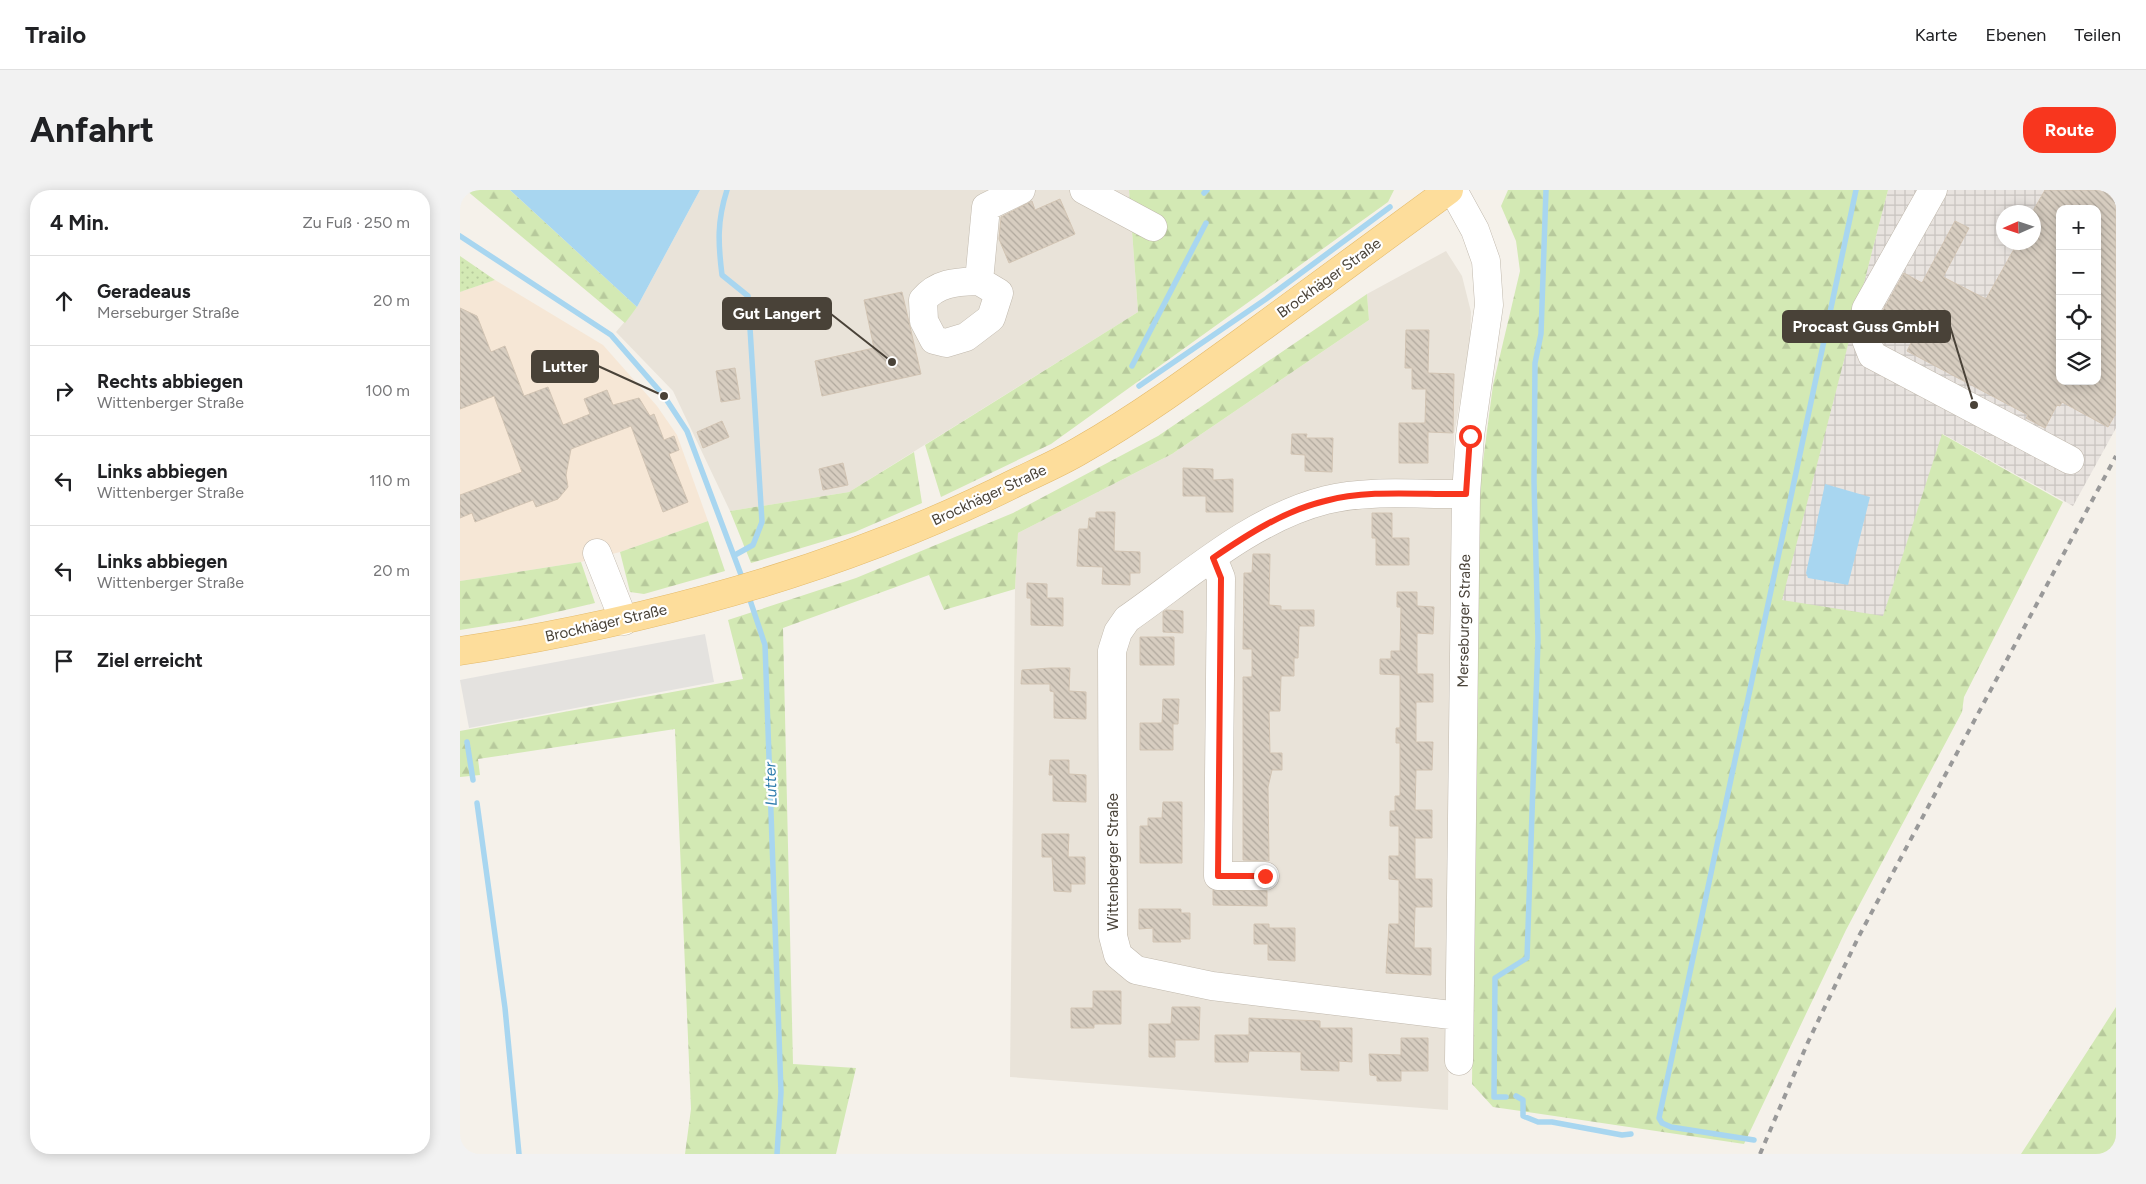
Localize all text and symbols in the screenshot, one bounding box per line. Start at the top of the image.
text: Trailo [25,20,86,49]
text: Karte [1915,24,1957,46]
text: Ebenen [1985,24,2046,46]
text: Teilen [2074,24,2121,46]
button: Route [2023,107,2116,153]
text: Anfahrt [30,109,154,151]
north arrow [1996,205,2041,250]
map controls [2056,205,2101,385]
button: + [2056,205,2101,250]
text: 4 Min. [50,210,109,235]
text: Zu Fuß · 250 m [302,213,410,232]
street label: Brockhäger Straße [1273,234,1385,322]
button: − [2056,250,2101,295]
text: Geradeaus [97,280,191,303]
icon: ahead [50,287,78,315]
text: 20 m [373,291,410,310]
button: locate [2056,295,2101,340]
callout: Gut Langert [723,298,831,329]
text: Merseburger Straße [97,303,239,322]
text: Gut Langert [733,304,821,323]
callout: Procast Guss GmbH [1783,311,1950,342]
text: Procast Guss GmbH [1793,317,1940,336]
button: layers [2056,340,2101,385]
callout: Lutter [532,351,598,382]
text: Lutter [542,357,588,376]
text: Rechts abbiegen [97,370,243,393]
icon: right [50,377,78,405]
text: 100 m [365,381,410,400]
text: Wittenberger Straße [97,393,244,412]
route start [1459,425,1482,448]
text: Links abbiegen [97,460,228,483]
street label: Brockhäger Straße [929,461,1049,529]
icon: left [50,467,78,495]
text: 110 m [369,471,410,490]
text: Wittenberger Straße [97,483,244,502]
text: Links abbiegen [97,550,228,573]
street label: Merseburger Straße [1454,554,1474,688]
icon: left [50,557,78,585]
text: 20 m [373,561,410,580]
text: Wittenberger Straße [97,573,244,592]
street label: Brockhäger Straße [543,600,669,646]
icon: arrive [50,647,78,675]
text: Ziel erreicht [97,649,203,672]
water label: Lutter [760,761,781,806]
street label: Wittenberger Straße [1104,793,1122,931]
route end [1254,865,1277,888]

